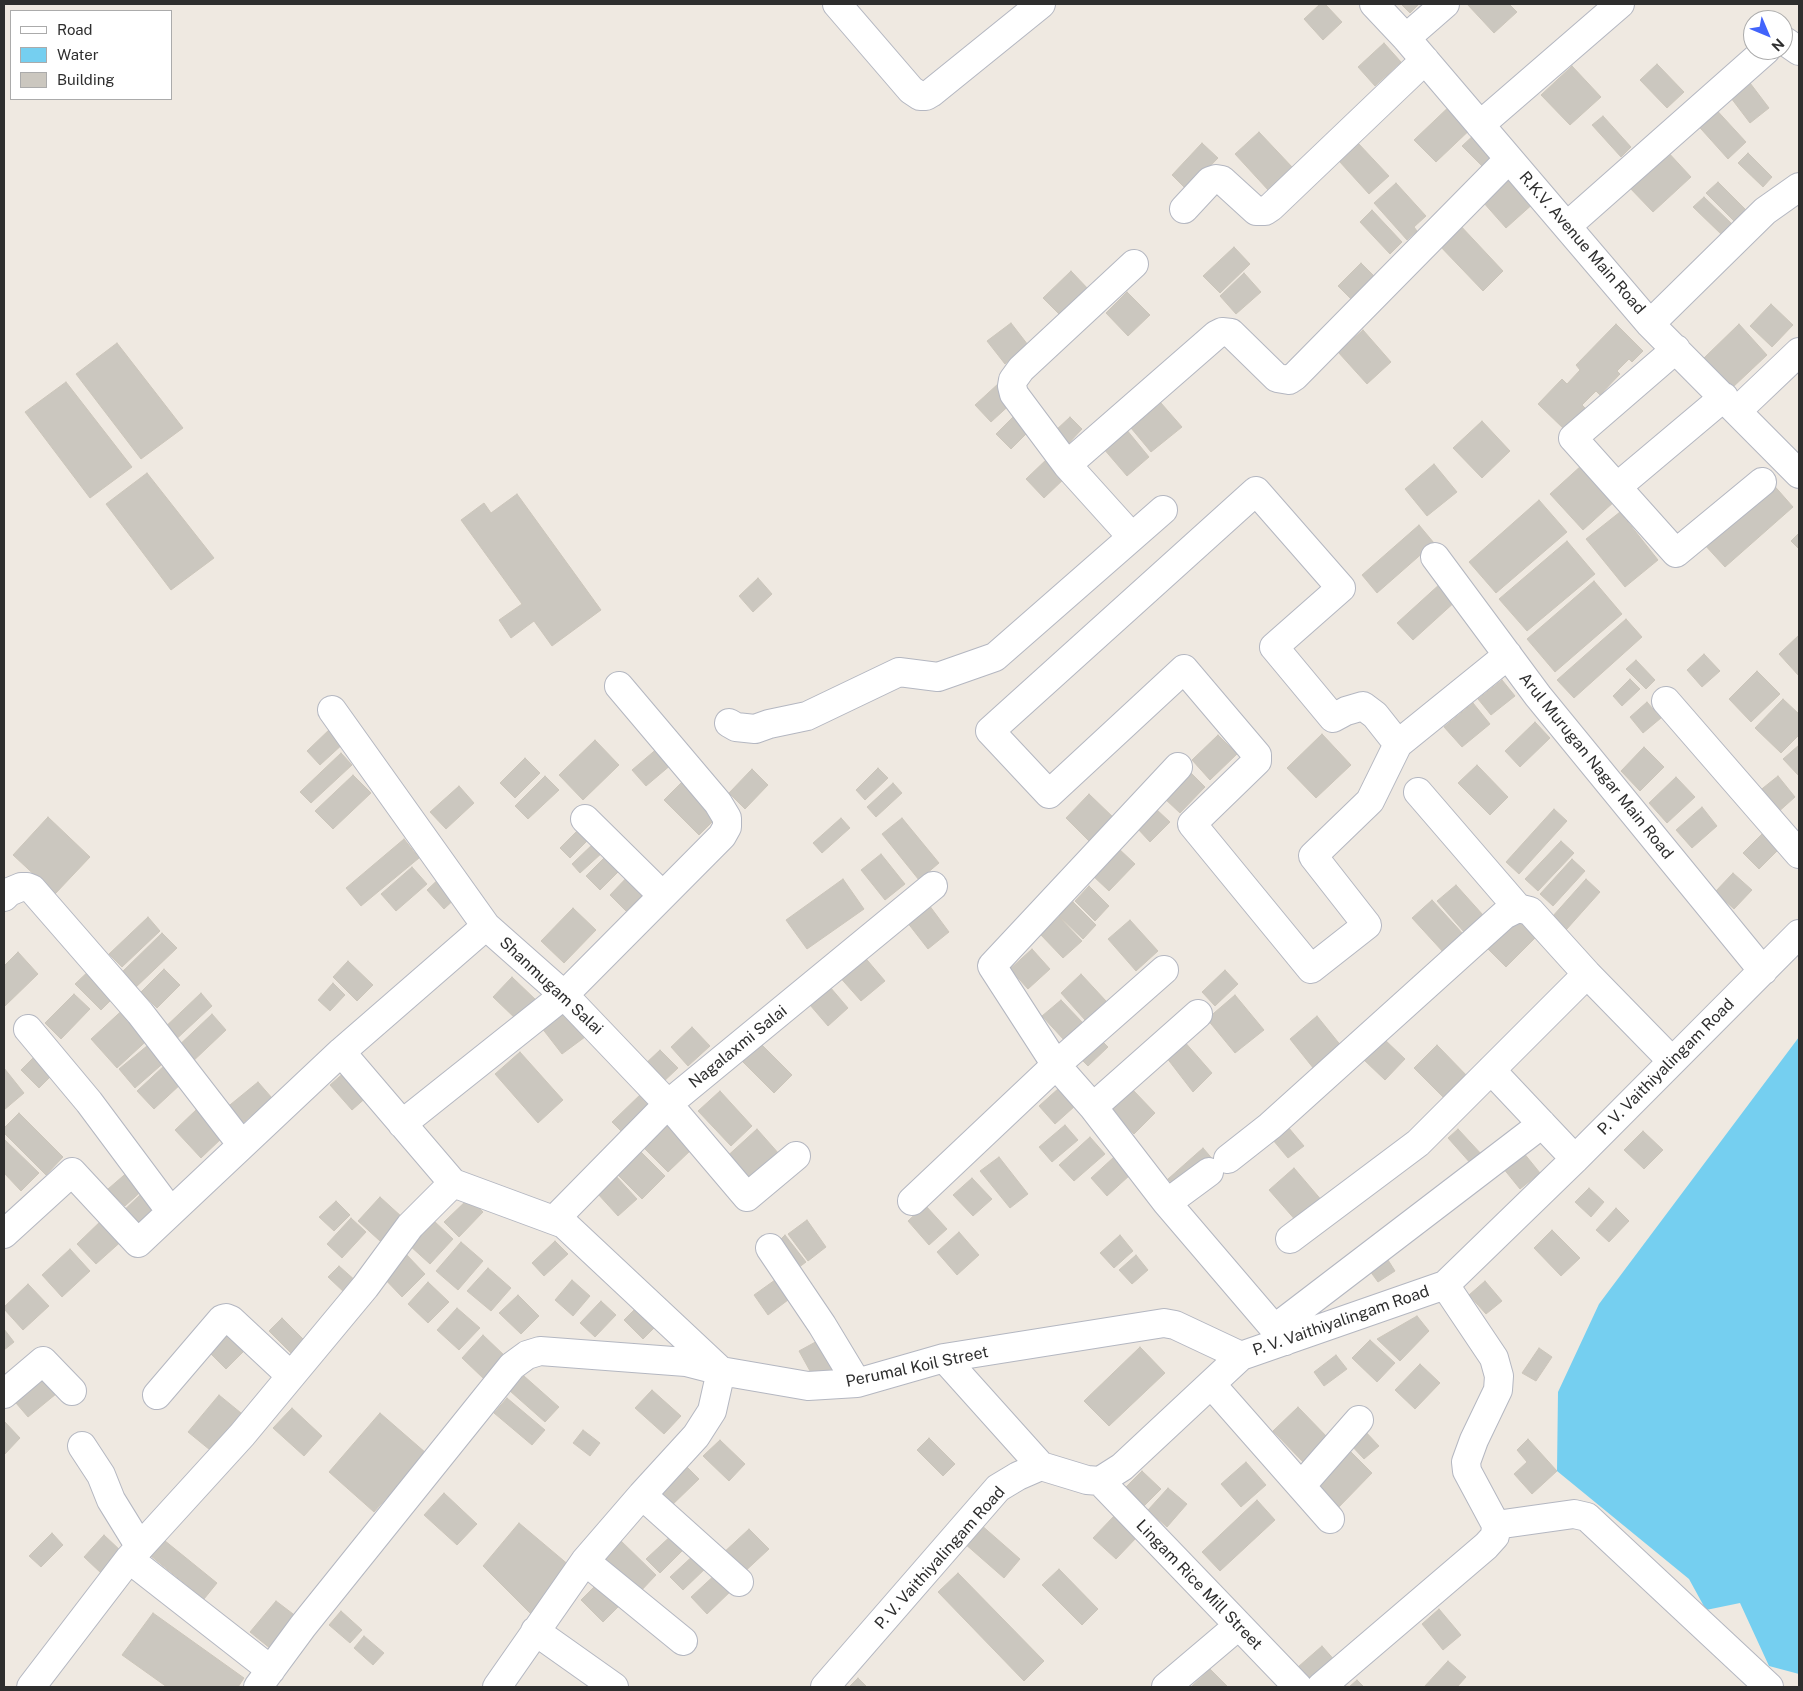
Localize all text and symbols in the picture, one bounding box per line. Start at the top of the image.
legend [10,10,172,100]
north arrow [1743,10,1793,60]
text: Road [57,21,93,38]
text: N [1768,35,1787,54]
text: Water [57,46,99,63]
text: Building [57,71,115,88]
street label: R.K.V. Avenue Main Road [1515,168,1649,318]
street label: Arul Murugan Nagar Main Road [1515,669,1677,863]
street label: Shanmugam Salai [495,933,607,1039]
street label: P. V. Vaithiyalingam Road [1594,995,1738,1139]
street label: Nagalaxmi Salai [685,1002,791,1092]
street label: P. V. Vaithiyalingam Road [1250,1282,1432,1360]
street label: Perumal Koil Street [844,1343,990,1391]
street label: P. V. Vaithiyalingam Road [871,1483,1009,1633]
street label: Lingam Rice Mill Street [1132,1516,1266,1654]

